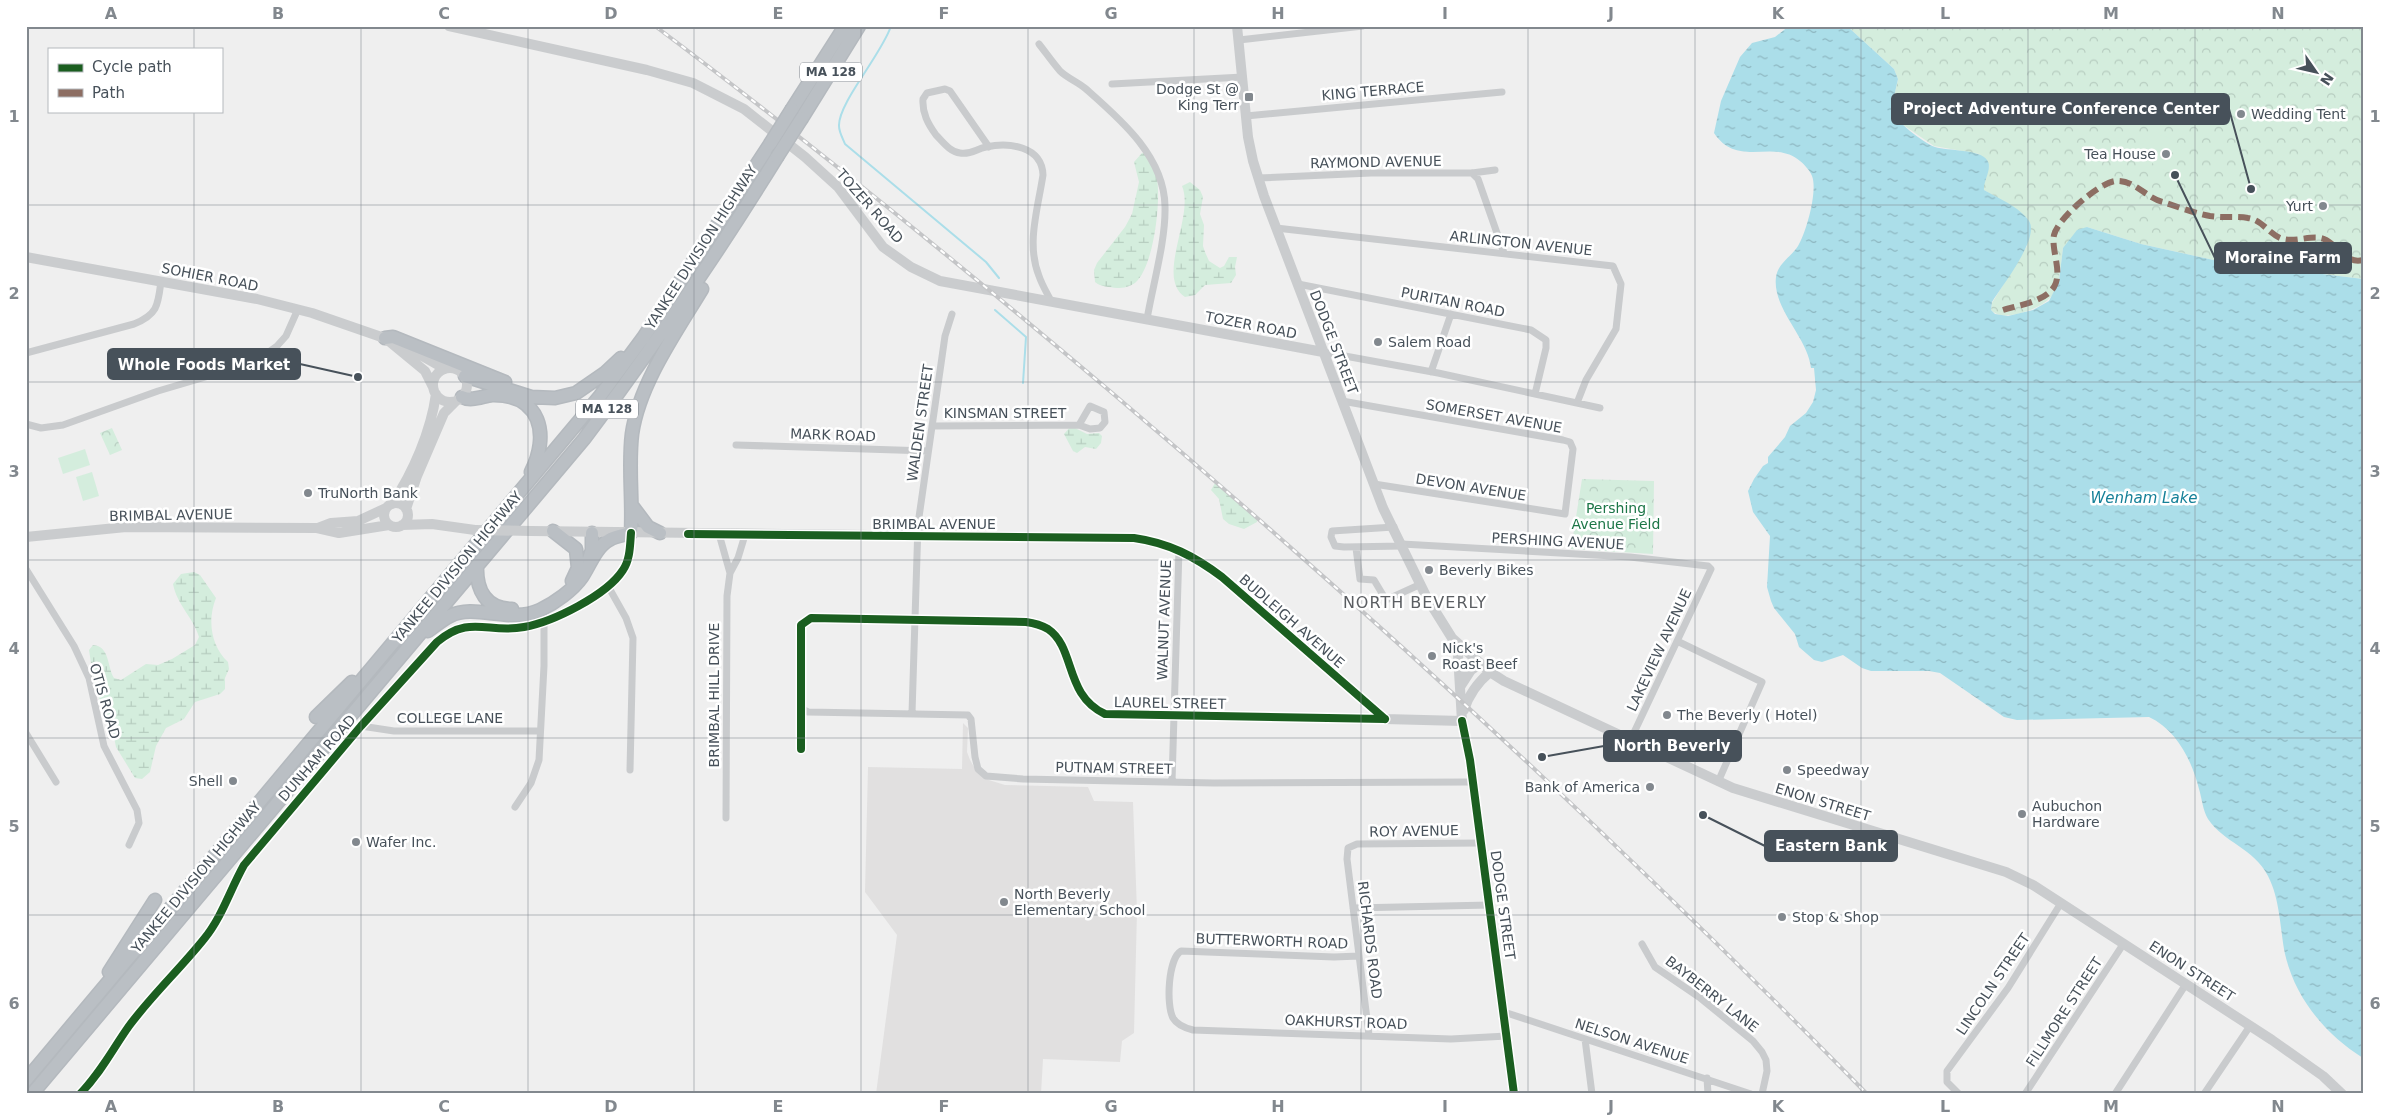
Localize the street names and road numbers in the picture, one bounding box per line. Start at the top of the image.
road number: MA 128 [800,62,862,82]
street label: KING TERRACE [1321,79,1425,103]
street label: RAYMOND AVENUE [1310,153,1442,171]
street label: YANKEE DIVISION HIGHWAY [641,162,760,333]
street label: TOZER ROAD [833,165,907,246]
street label: ARLINGTON AVENUE [1449,228,1593,258]
street label: SOHIER ROAD [160,260,260,294]
street label: PURITAN ROAD [1400,284,1506,320]
street label: DODGE STREET [1307,288,1361,397]
street label: TOZER ROAD [1203,308,1298,342]
street label: WALDEN STREET [904,363,936,483]
street label: SOMERSET AVENUE [1425,396,1563,436]
road number: MA 128 [576,399,638,418]
street label: KINSMAN STREET [944,405,1067,421]
street label: MARK ROAD [790,426,876,444]
street label: DEVON AVENUE [1415,470,1527,504]
street label: YANKEE DIVISION HIGHWAY [388,488,525,647]
street label: BRIMBAL AVENUE [109,506,233,524]
street label: BRIMBAL AVENUE [872,516,996,532]
street label: PERSHING AVENUE [1491,530,1625,552]
street label: WALNUT AVENUE [1154,559,1174,681]
street label: BUDLEIGH AVENUE [1236,571,1348,671]
street label: LAKEVIEW AVENUE [1624,586,1694,714]
street label: BRIMBAL HILL DRIVE [706,623,722,767]
street label: OTIS ROAD [87,661,123,741]
street label: LAUREL STREET [1114,694,1227,712]
street label: COLLEGE LANE [397,710,503,726]
street label: DUNHAM ROAD [275,712,359,804]
street label: PUTNAM STREET [1055,759,1173,777]
street label: ENON STREET [1773,780,1873,824]
street label: YANKEE DIVISION HIGHWAY [127,798,264,957]
street label: ROY AVENUE [1369,822,1459,840]
street label: DODGE STREET [1487,849,1519,961]
street label: RICHARDS ROAD [1355,880,1385,1000]
street label: BUTTERWORTH ROAD [1195,930,1349,952]
street label: LINCOLN STREET [1953,930,2033,1038]
street label: ENON STREET [2146,937,2238,1005]
street label: BAYBERRY LANE [1662,953,1762,1035]
street label: FILLMORE STREET [2023,954,2106,1070]
street label: OAKHURST ROAD [1284,1012,1408,1032]
street label: NELSON AVENUE [1573,1015,1691,1067]

